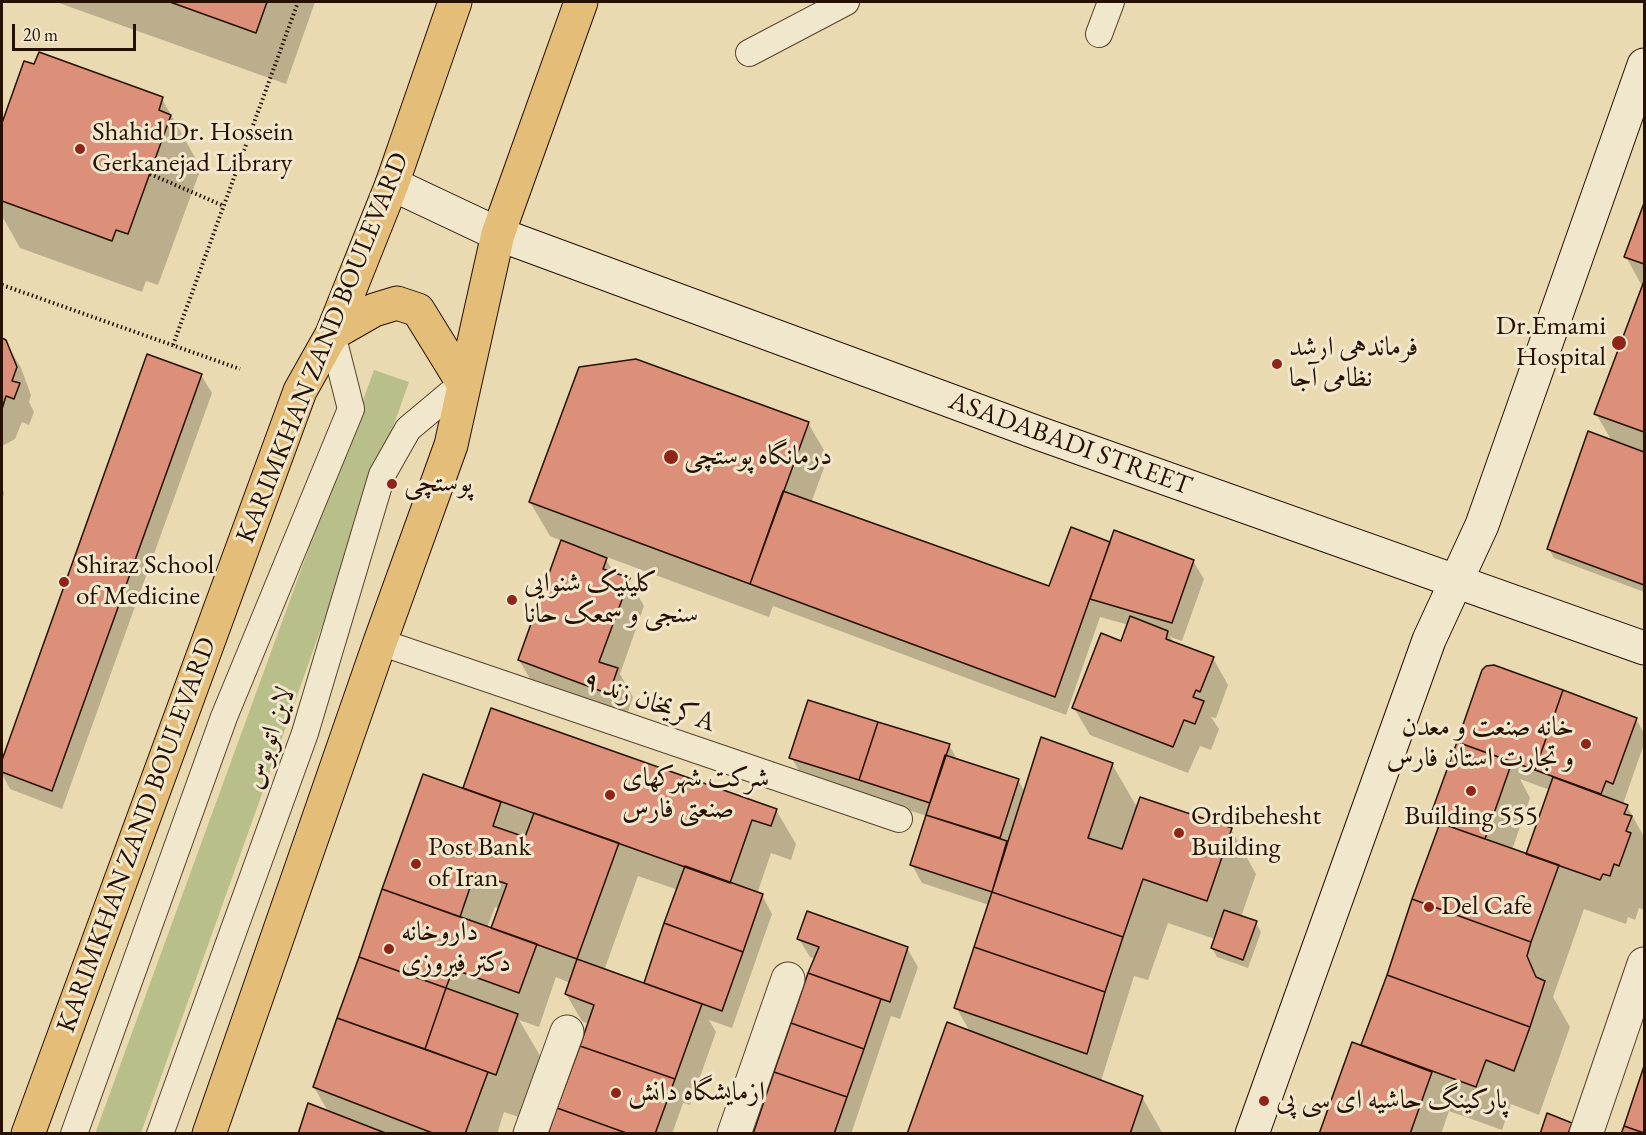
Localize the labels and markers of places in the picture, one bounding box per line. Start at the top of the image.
place label: Shahid Dr. Hossein Gerkanejad Library [92,117,294,180]
marker: Shahid Dr. Hossein Gerkanejad Library [73,142,87,156]
place label: Dr.Emami Hospital [1496,311,1606,374]
place label: فرماندهی ارشد نظامی آجا [1289,332,1418,395]
marker: Dr.Emami Hospital [1610,334,1628,352]
marker: فرماندهی ارشد نظامی آجا [1270,357,1284,371]
place label: درمانگاه پوستچی [684,441,832,473]
marker: درمانگاه پوستچی [662,448,680,466]
place label: پوستچی [404,468,473,500]
marker: پوستچی [385,477,399,491]
place label: Shiraz School of Medicine [76,550,214,613]
place label: کلینیک شنوایی سنجی و سمعک حانا [524,568,698,631]
marker: Shiraz School of Medicine [57,575,71,589]
marker: کلینیک شنوایی سنجی و سمعک حانا [505,593,519,607]
place label: خانه صنعت و معدن و تجارت استان فارس [1387,712,1574,775]
marker: خانه صنعت و معدن و تجارت استان فارس [1579,737,1593,751]
place label: شرکت شهرکهای صنعتی فارس [622,763,769,826]
marker: Building 555 [1464,784,1478,798]
marker: شرکت شهرکهای صنعتی فارس [603,788,617,802]
place label: Ordibehesht Building [1191,801,1321,864]
place label: Building 555 [1404,801,1538,833]
marker: Ordibehesht Building [1172,826,1186,840]
place label: Post Bank of Iran [428,832,531,895]
marker: Post Bank of Iran [409,857,423,871]
place label: Del Cafe [1441,891,1532,923]
marker: Del Cafe [1422,900,1436,914]
place label: داروخانه دکتر فیروزی [401,917,511,980]
marker: داروخانه دکتر فیروزی [382,942,396,956]
place label: ازمایشگاه دانش [628,1077,765,1109]
place label: پارکینگ حاشیه ای سی پی [1276,1085,1507,1117]
marker: ازمایشگاه دانش [609,1086,623,1100]
marker: پارکینگ حاشیه ای سی پی [1257,1094,1271,1108]

